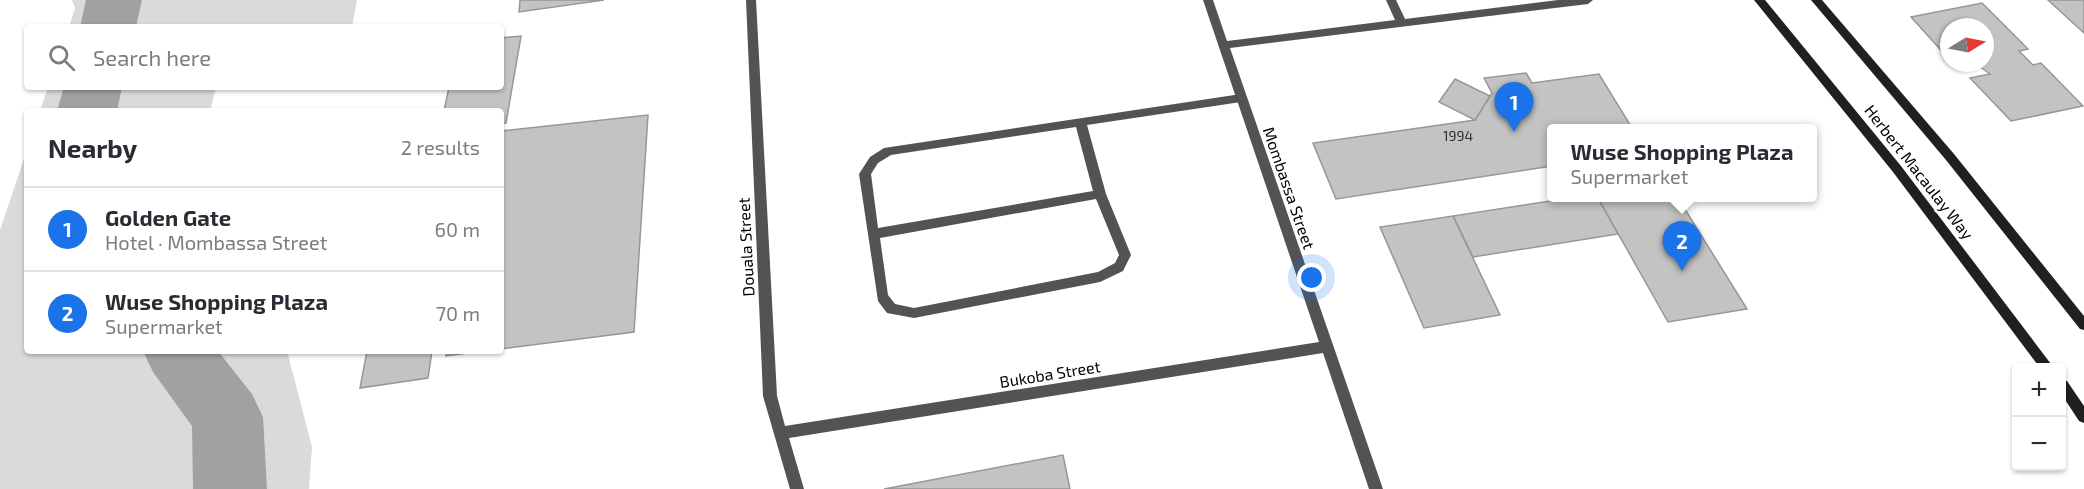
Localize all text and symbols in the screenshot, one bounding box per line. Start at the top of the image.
north arrow [1940,18,1994,72]
search box [24,24,504,90]
icon: search [45,41,78,74]
text: Search here [93,44,211,70]
pin: 1 [1494,82,1534,132]
street label: Herbert Macaulay Way [1861,101,1978,243]
street label: Mombassa Street [1260,124,1319,252]
popup [1547,124,1817,202]
house number: 1994 [1443,127,1473,144]
text: Nearby [48,132,137,163]
text: 2 results [401,135,480,159]
text: Wuse Shopping Plaza [1571,138,1793,164]
text: Supermarket [1571,164,1688,188]
street label: Douala Street [733,197,758,297]
text: Golden Gate [105,204,231,230]
text: 1 [63,217,72,241]
text: 60 m [435,217,480,241]
pin: 2 [1662,222,1702,271]
text: Hotel · Mombassa Street [105,230,327,254]
your location [1297,263,1326,292]
text: Wuse Shopping Plaza [105,288,328,314]
text: 2 [62,301,73,325]
text: 70 m [436,301,480,325]
text: Supermarket [105,314,223,338]
street label: Bukoba Street [998,356,1102,391]
map controls [2012,363,2066,471]
button: + [2012,363,2066,417]
button: − [2012,417,2066,471]

